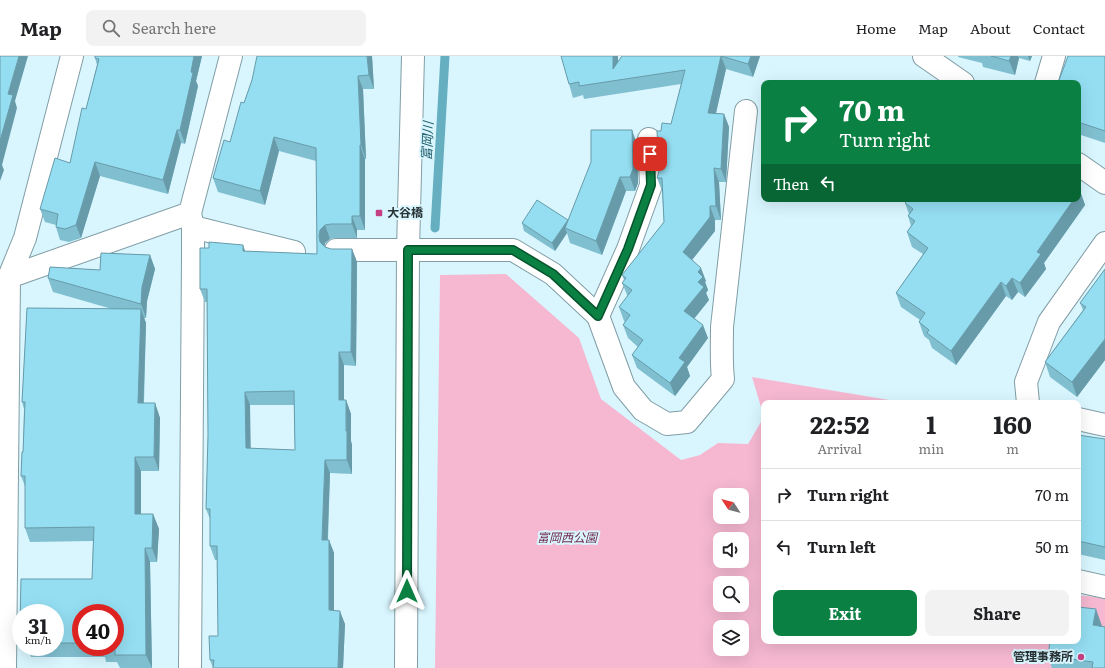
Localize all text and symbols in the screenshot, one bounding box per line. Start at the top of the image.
search box [86,10,366,46]
text: Map [20,14,62,42]
text: Search here [132,16,216,39]
icon: search [100,17,122,39]
text: Home [856,18,896,38]
text: Map [918,18,948,38]
text: About [970,18,1011,38]
text: Contact [1033,18,1085,38]
text: 70 m [839,88,905,130]
icon: right [773,96,825,148]
water label: 富岡川 [416,119,437,161]
text: Turn right [839,126,930,153]
pin [633,137,667,171]
icon: arrive [639,143,661,165]
text: Then [773,172,809,195]
icon: left [817,172,839,194]
place label: 大谷橋 [387,203,424,221]
marker: 大谷橋 [374,208,384,218]
text: 22:52 [810,406,869,441]
text: 1 [926,406,936,441]
text: 160 [993,406,1032,441]
text: Arrival [818,439,862,458]
text: min [919,439,944,458]
text: m [1006,439,1019,458]
text: Turn right [807,483,889,506]
text: 70 m [1035,483,1069,506]
icon: right [773,484,795,506]
north arrow [713,488,749,524]
map controls [713,488,749,656]
park label: 富岡西公園 [537,528,599,546]
button: sound [713,532,749,568]
text: Turn left [807,535,876,558]
text: 50 m [1035,535,1069,558]
icon: left [773,536,795,558]
position arrow [386,570,428,612]
button: search [713,576,749,612]
button: Exit [773,590,917,636]
button: Share [925,590,1069,636]
speed limit sign: 40 [72,604,124,656]
text: 31 [28,610,48,640]
button: layers [713,620,749,656]
text: km/h [25,632,51,647]
place label: 管理事務所 [1013,647,1073,665]
marker: 管理事務所 [1076,652,1086,662]

